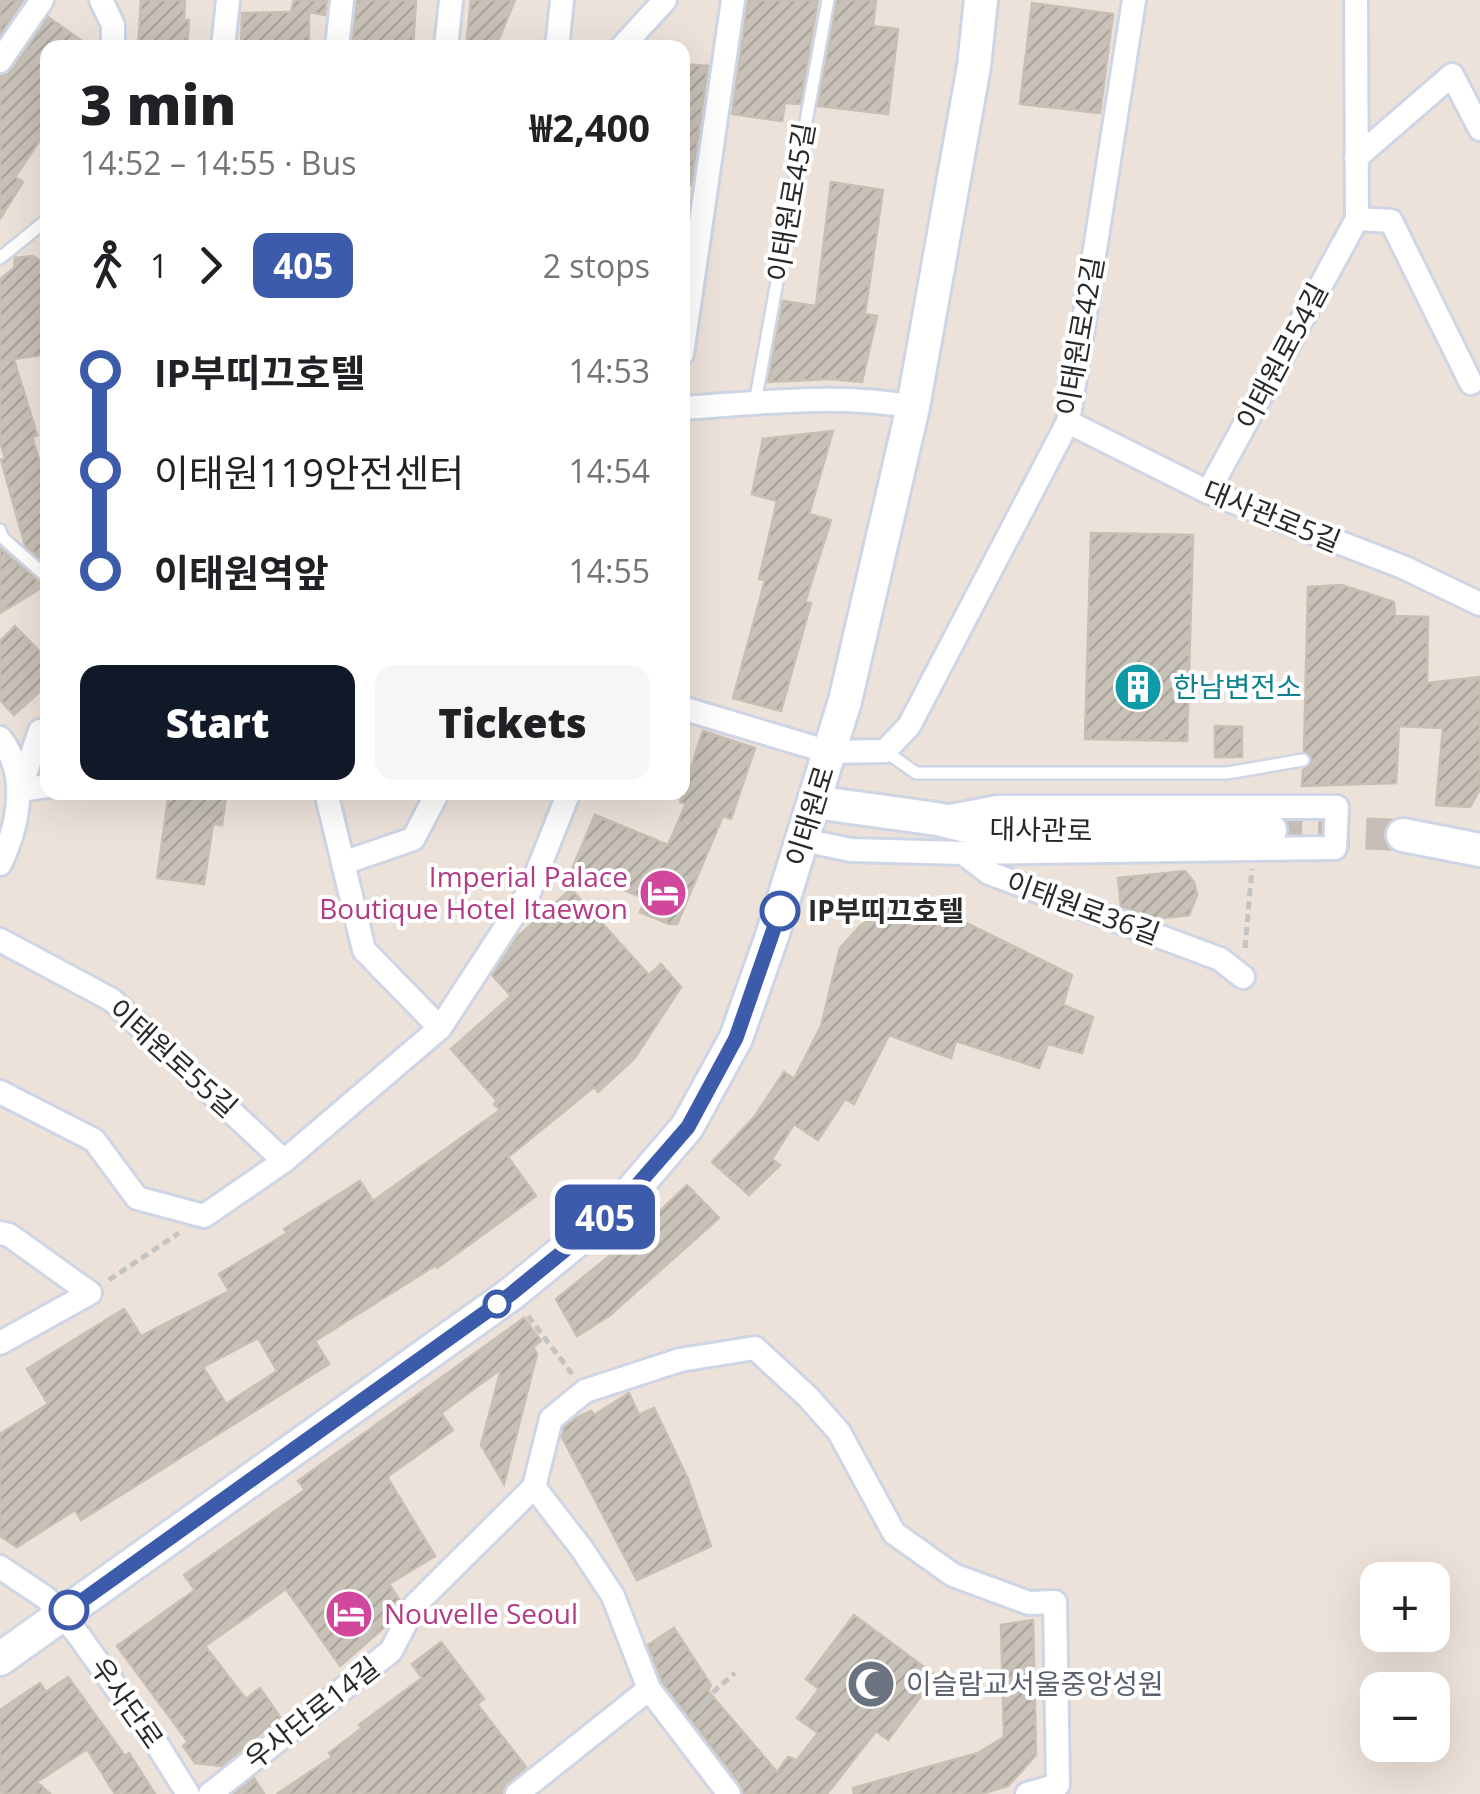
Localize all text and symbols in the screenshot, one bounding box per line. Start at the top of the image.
text: 3 min [80,66,236,141]
text: ₩2,400 [530,101,650,153]
street label: 이태원로45길 [757,119,823,284]
text: 14:52 – 14:55 · Bus [80,141,356,184]
icon: walk [80,238,135,293]
icon: forward [183,238,238,293]
text: 405 [273,242,333,289]
text: 1 [150,244,168,287]
text: 2 stops [543,244,650,287]
street label: 이태원로42길 [1046,253,1112,418]
street label: 이태원로54길 [1227,276,1336,435]
text: IP부띠끄호텔 [154,346,365,398]
text: 14:53 [568,349,650,392]
text: 이태원119안전센터 [154,446,464,498]
text: 14:54 [568,449,650,492]
street label: 대사관로5길 [1198,470,1347,560]
text: 이태원역앞 [154,546,329,598]
text: 14:55 [568,549,650,592]
building icon: 한남변전소 [1112,661,1164,713]
button: Start [80,665,355,780]
button: Tickets [375,665,650,780]
place label: 한남변전소 [1173,667,1302,705]
street label: 이태원로 [776,761,842,871]
street label: 대사관로 [989,809,1093,849]
place label: Imperial Palace Boutique Hotel Itaewon [319,857,628,927]
street label: 이태원로36길 [1001,862,1165,952]
hotel icon: Imperial Palace Boutique Hotel Itaewon [637,867,689,919]
place label: IP부띠끄호텔 [808,891,964,929]
marker: IP부띠끄호텔 [761,892,799,930]
street label: 이태원로55길 [101,989,246,1125]
line badge: 405 [548,1184,662,1250]
text: 405 [575,1194,635,1241]
unlabelled marker [484,1291,510,1317]
map controls [1360,1562,1450,1762]
button: + [1360,1562,1450,1652]
hotel icon: Nouvelle Seoul [323,1588,375,1640]
unlabelled marker [50,1591,88,1629]
place label: Nouvelle Seoul [384,1594,578,1632]
street label: 우사단로14길 [236,1648,386,1777]
street label: 우사단로 [83,1649,173,1756]
mosque icon: 이슬람교서울중앙성원 [845,1658,897,1710]
place label: 이슬람교서울중앙성원 [906,1664,1164,1702]
button: − [1360,1672,1450,1762]

